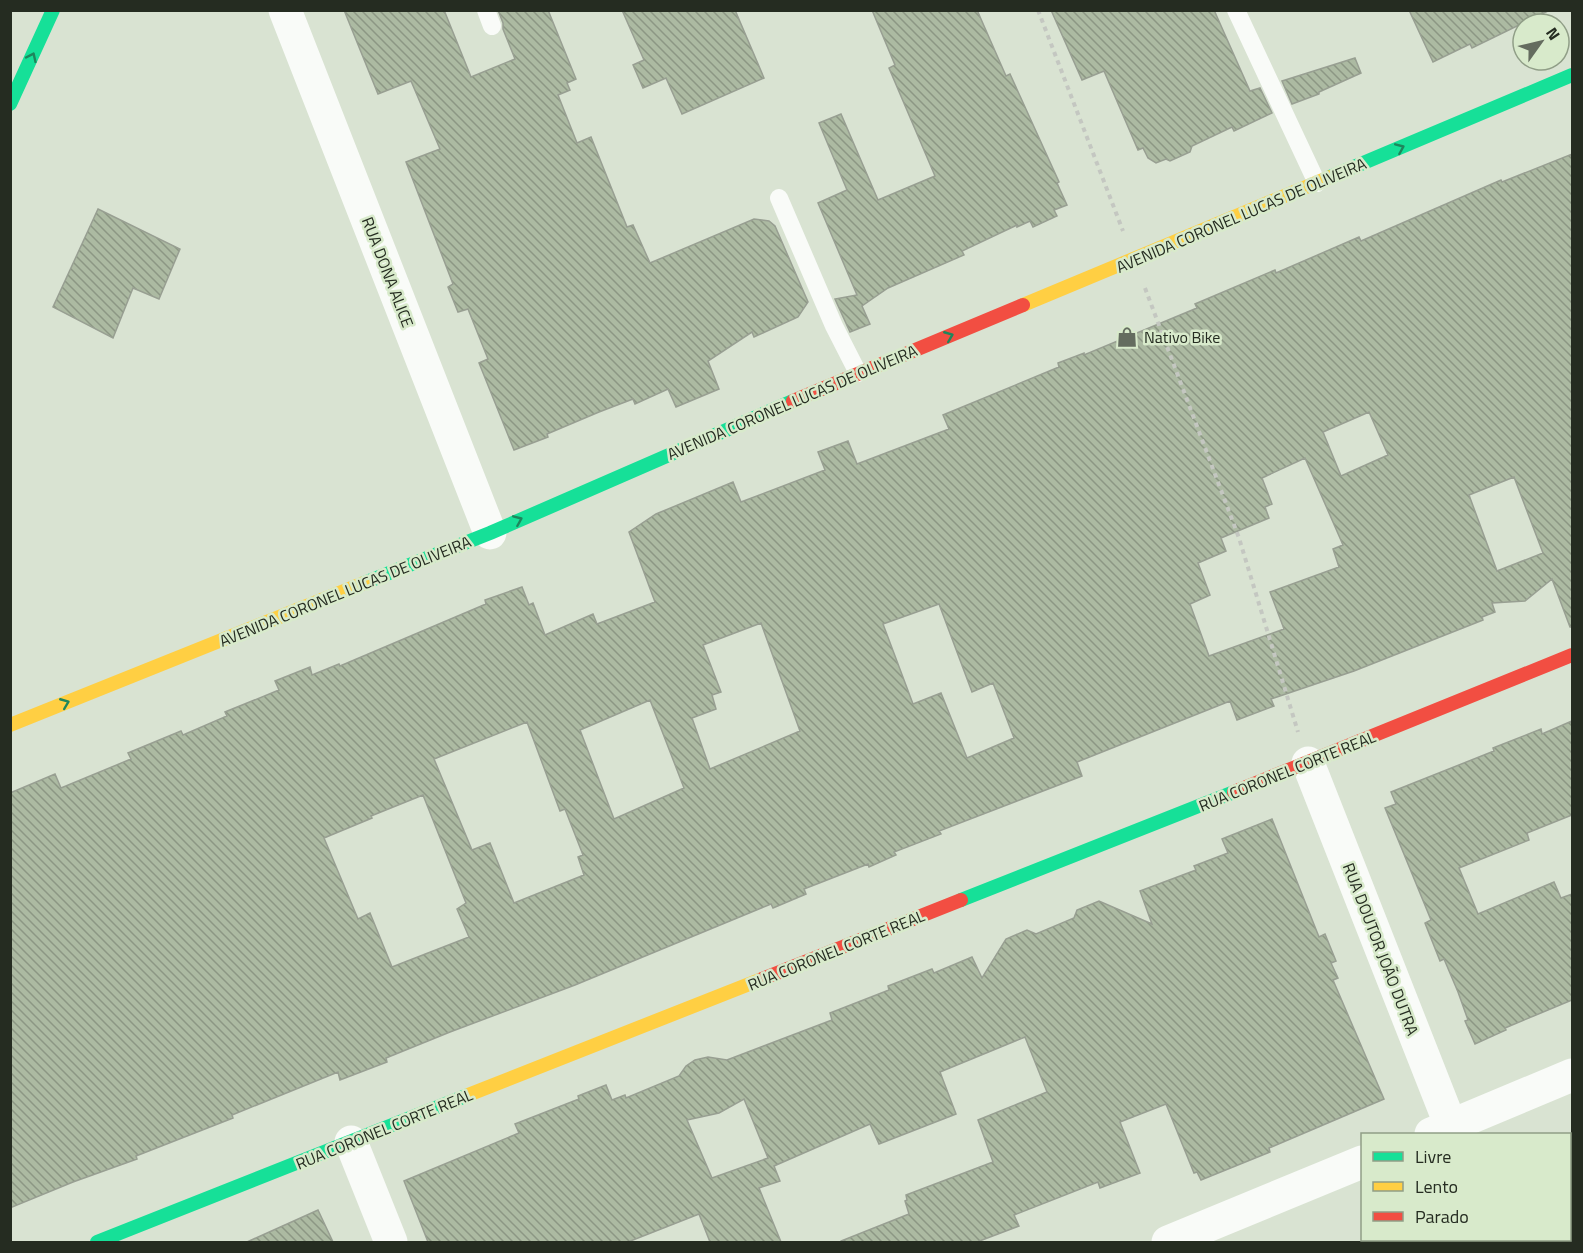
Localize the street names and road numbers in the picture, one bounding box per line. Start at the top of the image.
street label: AVENIDA CORONEL LUCAS DE OLIVEIRA [1112,151,1370,279]
street label: RUA DONA ALICE [356,213,420,331]
street label: AVENIDA CORONEL LUCAS DE OLIVEIRA [663,338,921,466]
street label: AVENIDA CORONEL LUCAS DE OLIVEIRA [215,529,475,653]
street label: RUA CORONEL CORTE REAL [1195,724,1379,818]
street label: RUA DOUTOR JOÃO DUTRA [1337,859,1425,1039]
street label: RUA CORONEL CORTE REAL [744,903,928,997]
street label: RUA CORONEL CORTE REAL [292,1082,476,1176]

